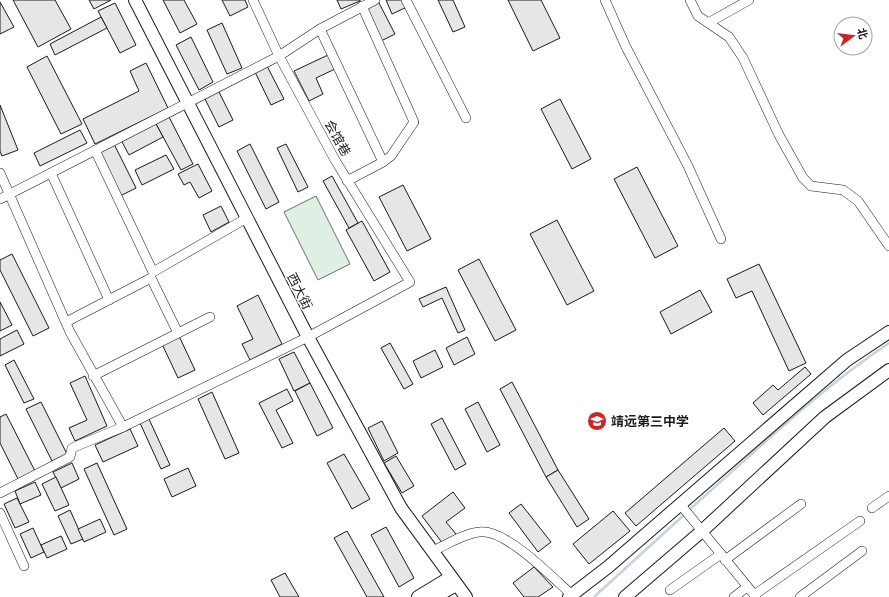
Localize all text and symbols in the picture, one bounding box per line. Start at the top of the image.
north arrow [833,16,873,56]
text: 北 [855,27,870,40]
street label: 会馆巷 [322,118,354,159]
street label: 西大街 [284,270,315,312]
school or university icon: 靖远第三中学 [586,410,608,432]
place label: 靖远第三中学 [611,414,689,429]

